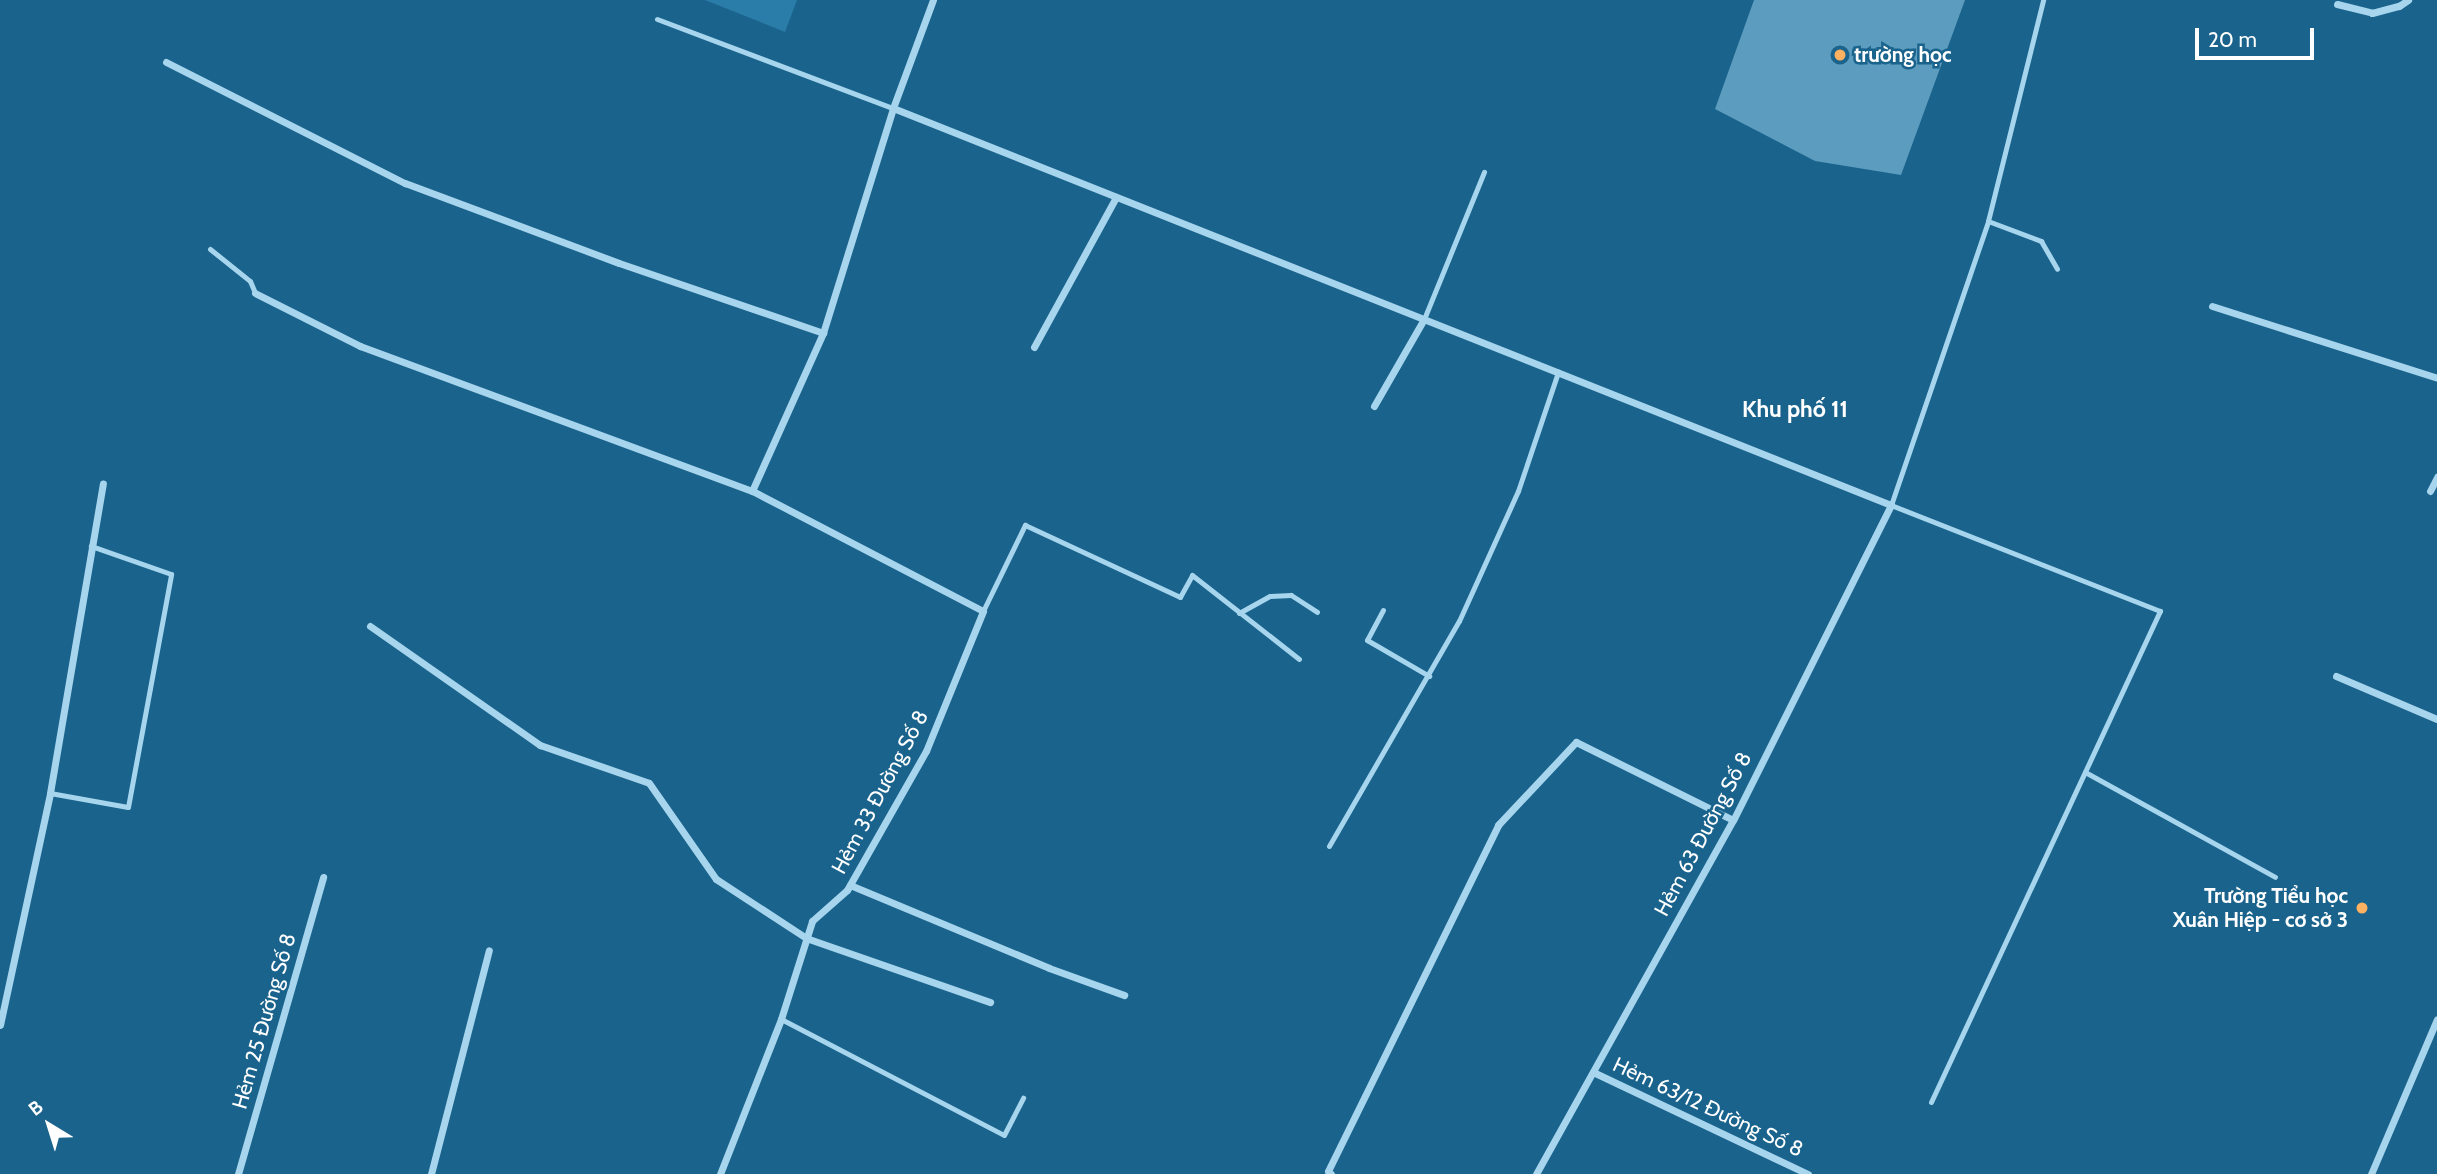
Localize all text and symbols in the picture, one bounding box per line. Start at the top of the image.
scale bar [2199,14,2318,58]
text: 20 m [2208,27,2257,52]
place label: trường học [1854,42,1952,68]
marker: trường học [1832,47,1848,63]
district label: Khu phố 11 [1742,395,1848,423]
street label: Hẻm 33 Đường Số 8 [826,706,934,878]
street label: Hẻm 63 Đường Số 8 [1649,748,1757,920]
place label: Trường Tiểu học Xuân Hiệp - cơ sở 3 [2173,883,2348,933]
marker: Trường Tiểu học Xuân Hiệp - cơ sở 3 [2354,900,2370,916]
street label: Hẻm 25 Đường Số 8 [227,930,301,1112]
street label: Hẻm 63/12 Đường Số 8 [1609,1052,1807,1162]
north arrow [14,1090,84,1160]
text: B [24,1095,48,1121]

